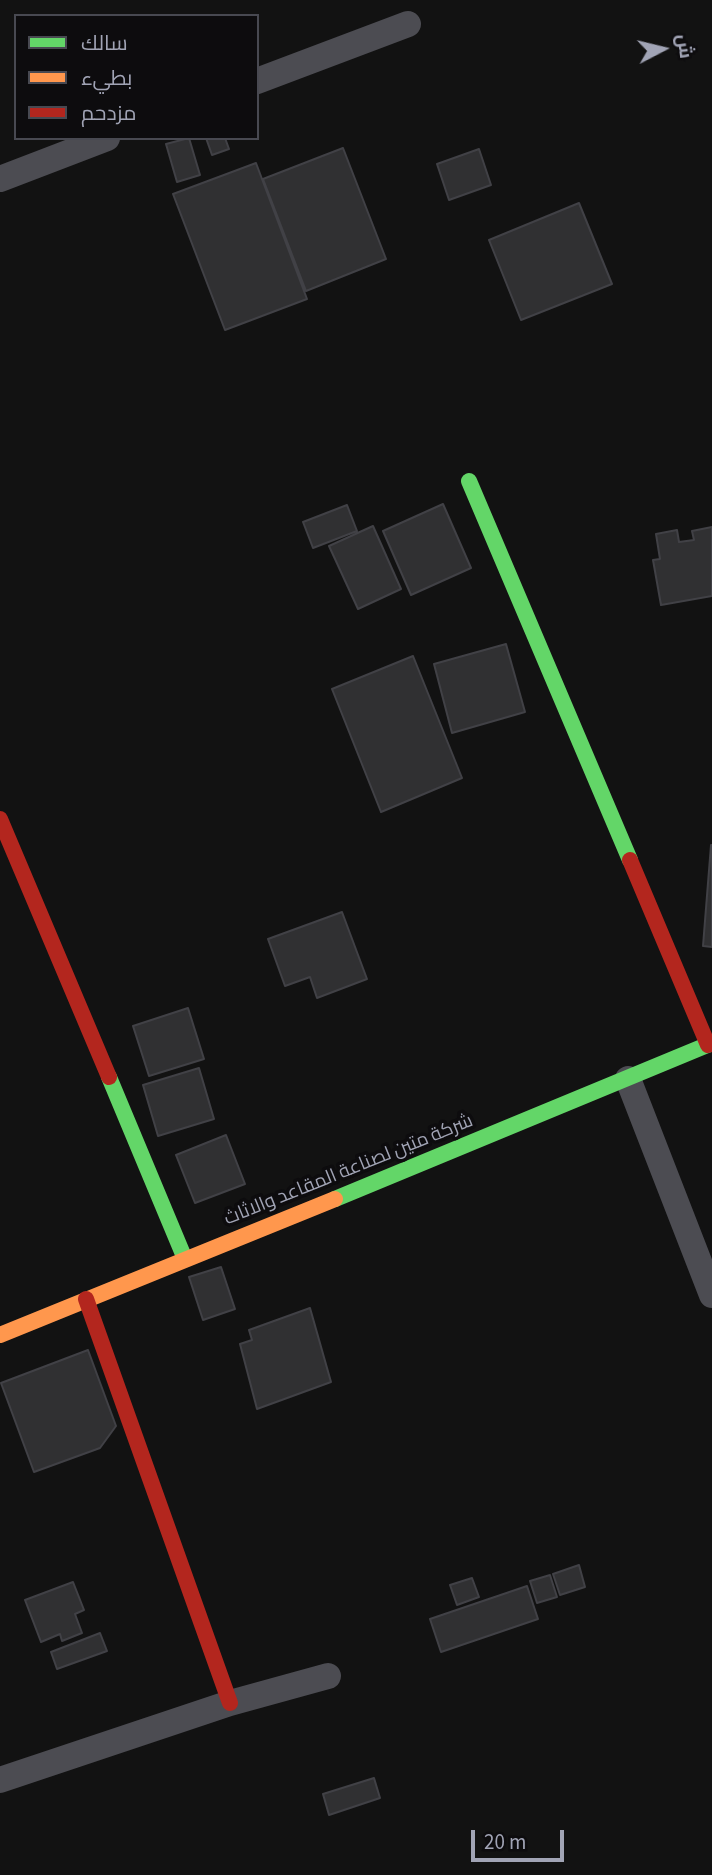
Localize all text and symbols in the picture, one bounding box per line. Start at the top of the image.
legend [14,14,259,140]
north arrow [628,14,698,84]
text: سالك [81,28,128,58]
text: ش [669,33,699,60]
text: بطيء [81,63,132,93]
text: مزدحم [81,98,136,128]
street label: شركة متين لصناعة المقاعد والاثاث [221,1111,477,1231]
scale bar [474,1815,567,1859]
text: 20 m [484,1827,526,1857]

